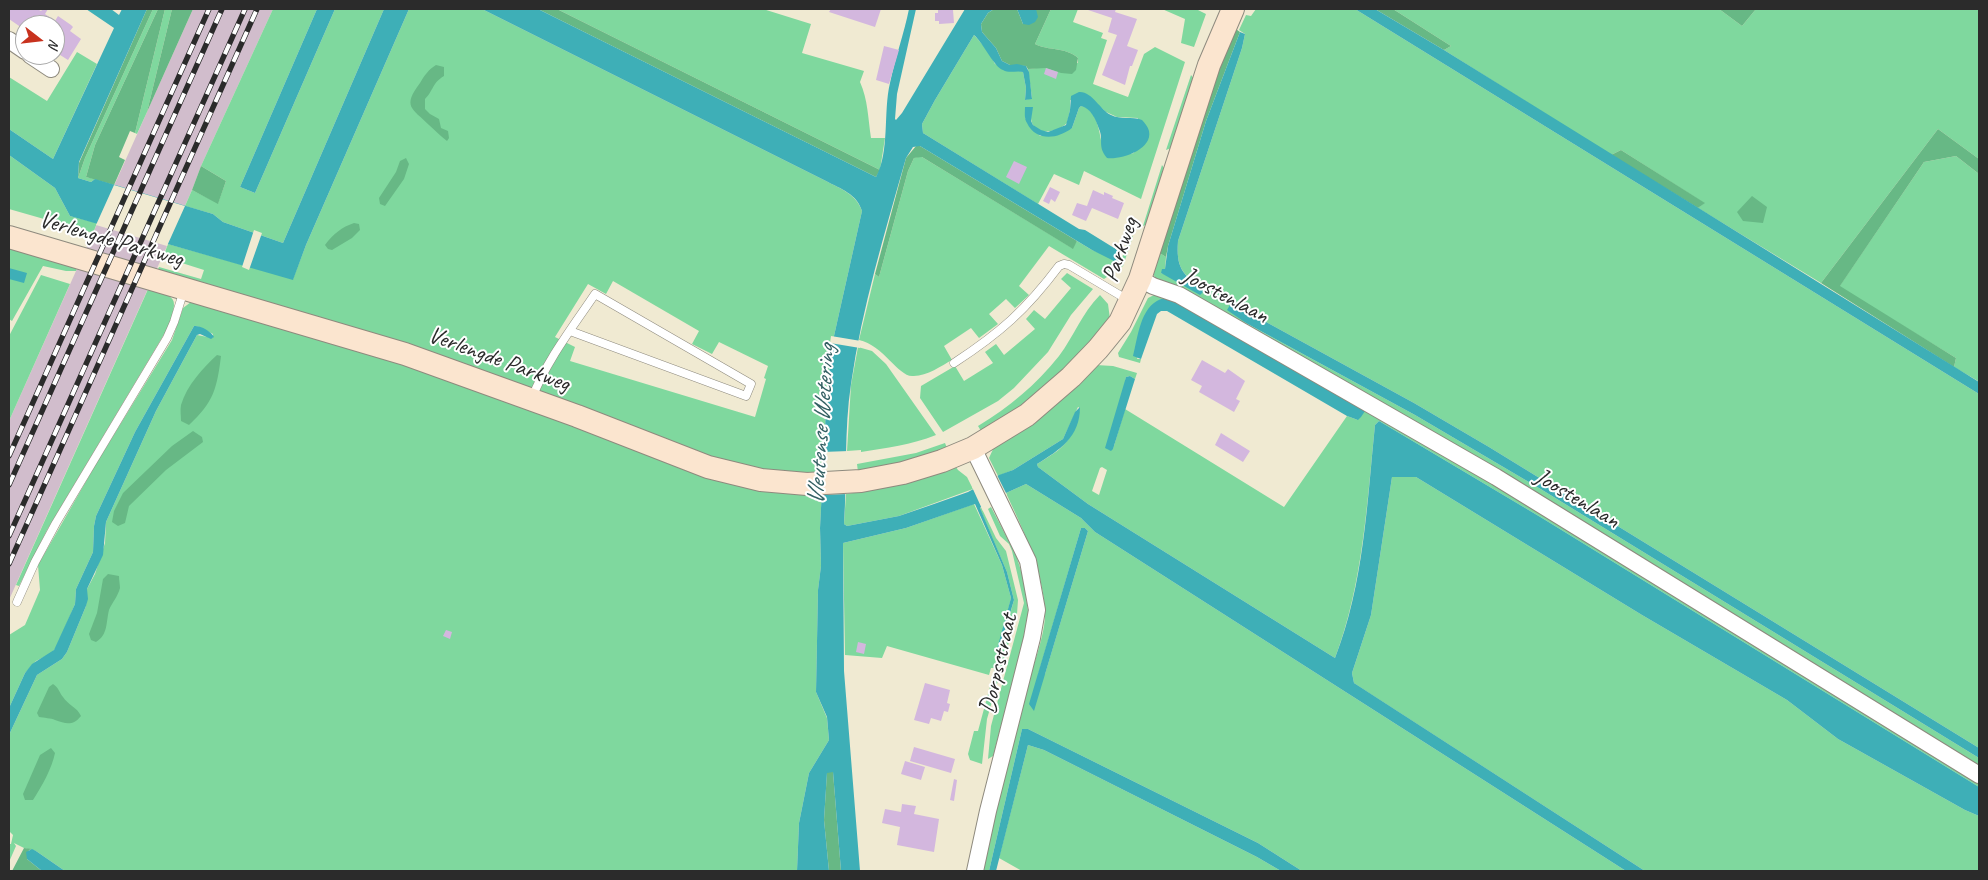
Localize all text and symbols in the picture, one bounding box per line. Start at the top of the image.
north arrow [15,15,65,65]
text: N [45,37,63,51]
street label: Verlengde Parkweg [36,206,186,274]
street label: Parkweg [1097,214,1145,286]
street label: Joostenlaan [1177,261,1273,331]
street label: Verlengde Parkweg [424,321,574,399]
water label: Vleutense Wetering [801,344,843,506]
street label: Joostenlaan [1529,463,1625,535]
street label: Dorpsstraat [974,611,1024,717]

